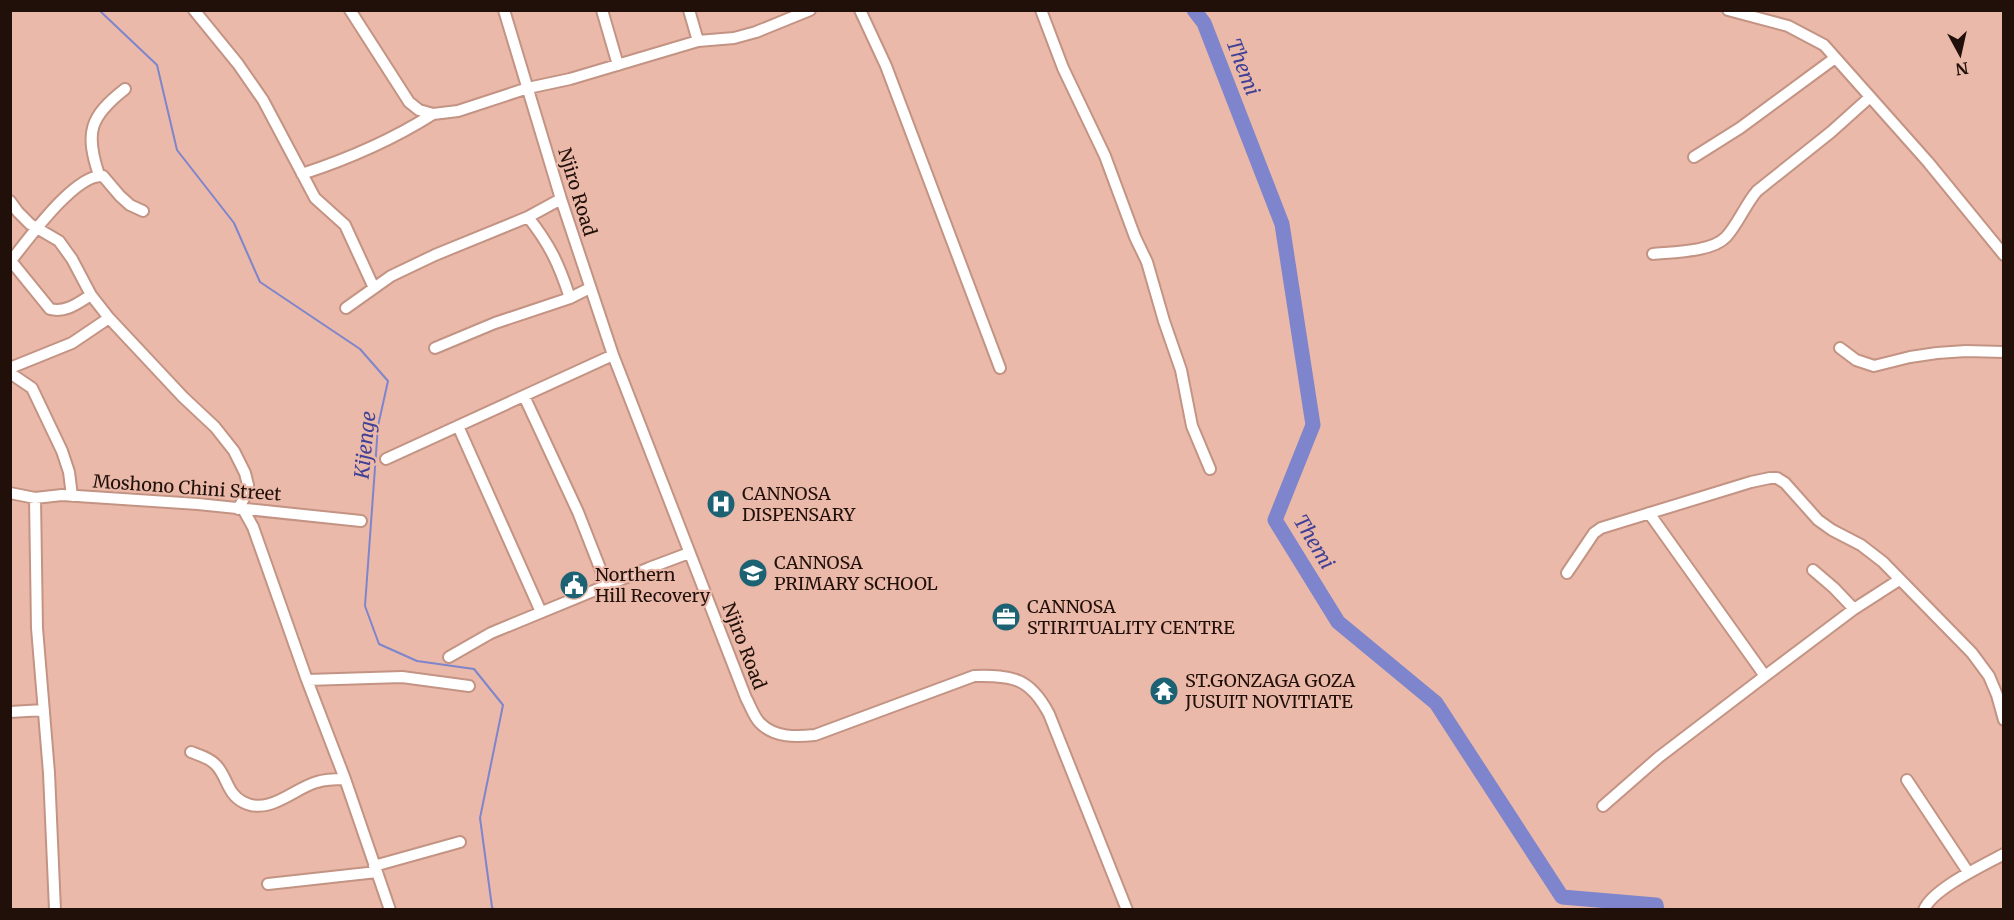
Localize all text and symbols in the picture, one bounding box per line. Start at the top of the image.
north arrow [1930,24,1990,84]
water label: Themi [1221,35,1266,99]
text: N [1954,58,1970,80]
street label: Njiro Road [553,145,602,239]
water label: Kijenge [348,410,380,481]
street label: Moshono Chini Street [92,469,282,506]
place label: CANNOSA DISPENSARY [742,482,856,526]
hospital icon: CANNOSA DISPENSARY [705,488,737,520]
water label: Themi [1289,510,1340,574]
place label: CANNOSA PRIMARY SCHOOL [774,551,938,595]
school or university icon: CANNOSA PRIMARY SCHOOL [737,557,769,589]
place label: Northern Hill Recovery [595,563,711,607]
public building icon: Northern Hill Recovery [558,569,590,601]
place label: CANNOSA STIRITUALITY CENTRE [1027,595,1235,639]
street label: Njiro Road [717,599,772,693]
office icon: CANNOSA STIRITUALITY CENTRE [990,601,1022,633]
place label: ST.GONZAGA GOZA JUSUIT NOVITIATE [1184,669,1355,713]
temple icon: ST.GONZAGA GOZA JUSUIT NOVITIATE [1148,675,1180,707]

